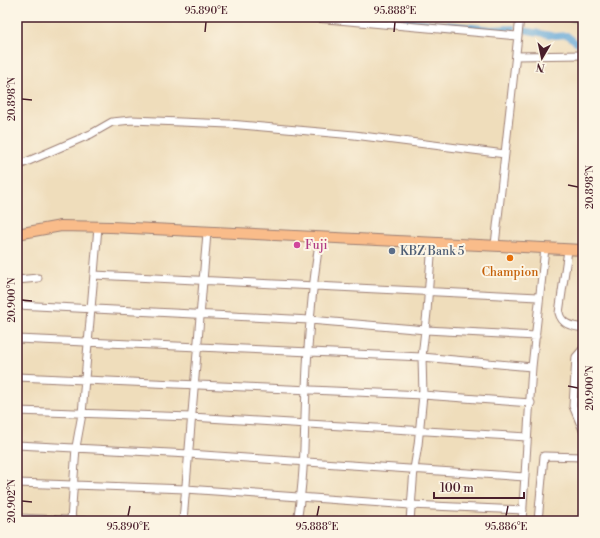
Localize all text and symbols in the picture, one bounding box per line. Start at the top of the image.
text: 95.890°E [184,5,228,17]
text: 95.888°E [374,5,416,17]
north arrow [522,38,562,78]
text: N [535,59,546,74]
text: 20.898°N [6,76,18,121]
text: 20.898°N [584,164,596,209]
place label: Fuji [305,238,328,253]
marker: Fuji [292,240,302,250]
place label: KBZ Bank 5 [400,244,465,259]
marker: KBZ Bank 5 [387,246,397,256]
marker: Champion [505,253,515,263]
place label: Champion [482,265,538,280]
text: 20.900°N [6,277,18,322]
text: 20.900°N [584,365,596,410]
scale bar [434,474,524,500]
text: 20.902°N [6,478,18,523]
text: 100 m [440,481,474,496]
text: 95.890°E [106,521,150,533]
text: 95.888°E [296,521,338,533]
text: 95.886°E [485,521,527,533]

